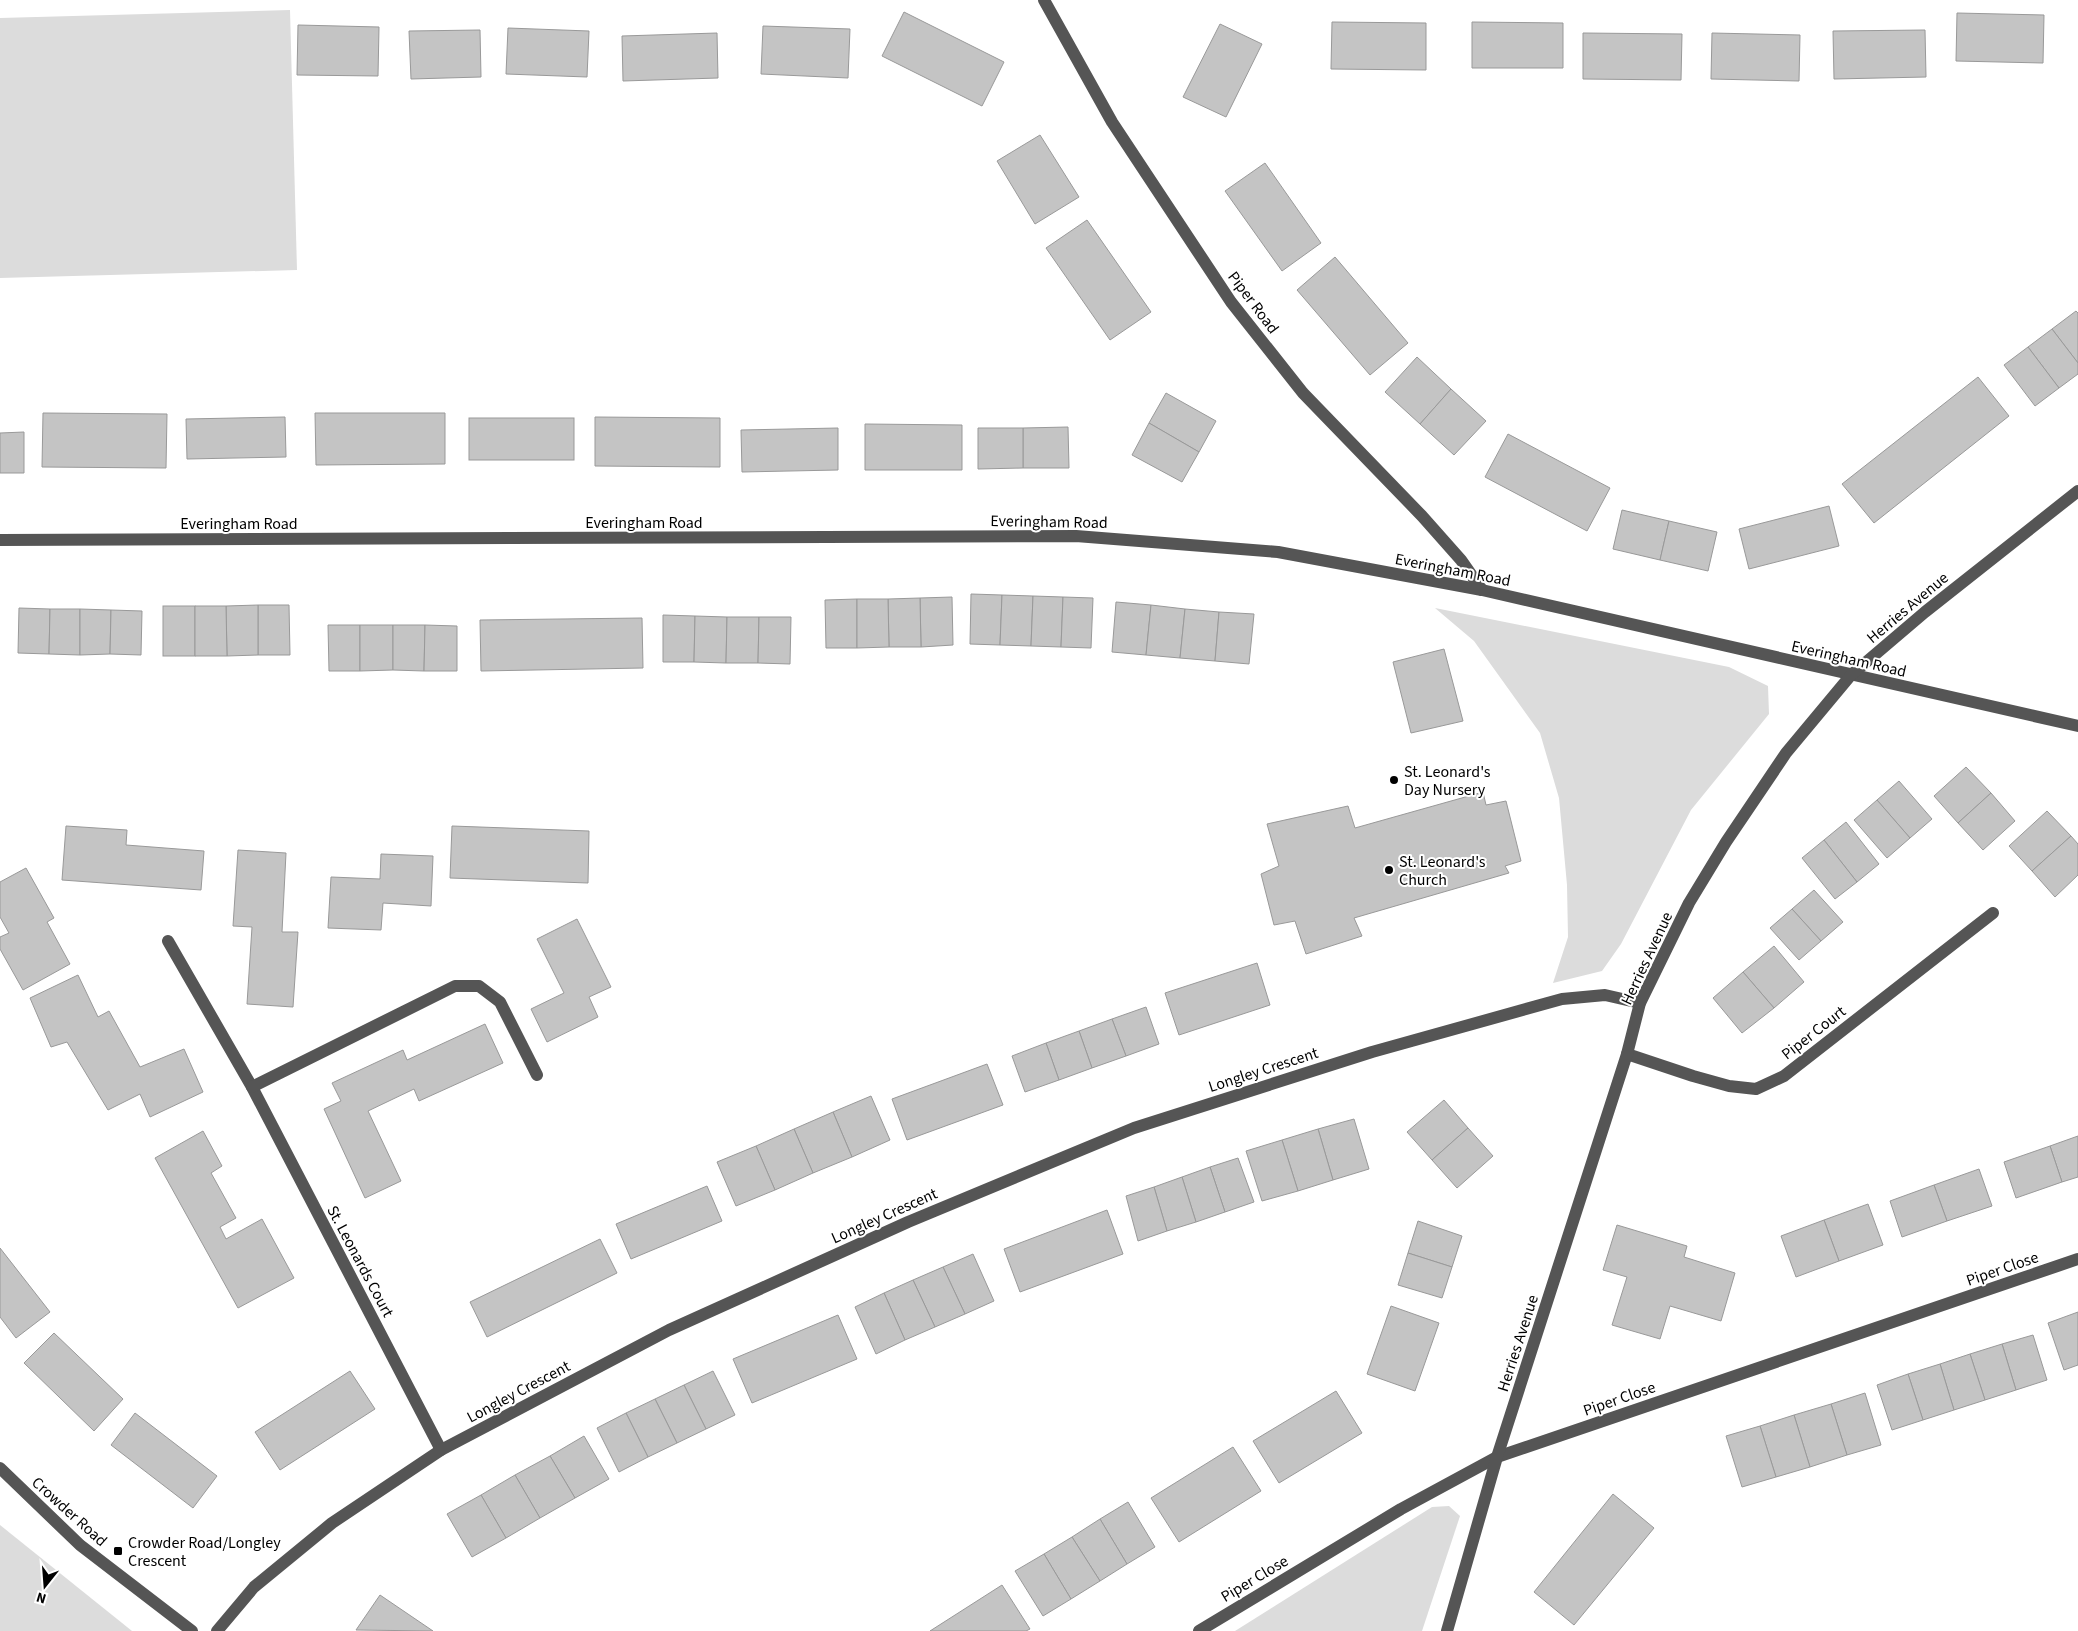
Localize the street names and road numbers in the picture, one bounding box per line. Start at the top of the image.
street label: Piper Road [1222,267,1284,338]
street label: Everingham Road [990,510,1108,534]
street label: Everingham Road [585,512,703,534]
street label: Everingham Road [180,513,298,535]
street label: Everingham Road [1393,548,1513,592]
street label: Herries Avenue [1862,567,1953,649]
street label: Everingham Road [1789,635,1908,683]
street label: Herries Avenue [1616,908,1678,1009]
street label: Piper Court [1777,1000,1851,1065]
street label: Longley Crescent [1206,1042,1322,1098]
street label: Longley Crescent [828,1182,942,1249]
street label: St. Leonards Court [321,1202,399,1322]
street label: Piper Close [1963,1246,2041,1292]
street label: Herries Avenue [1492,1292,1544,1395]
street label: Longley Crescent [463,1355,575,1428]
street label: Piper Close [1580,1376,1658,1422]
street label: Crowder Road [27,1472,112,1552]
street label: Piper Close [1217,1550,1292,1608]

